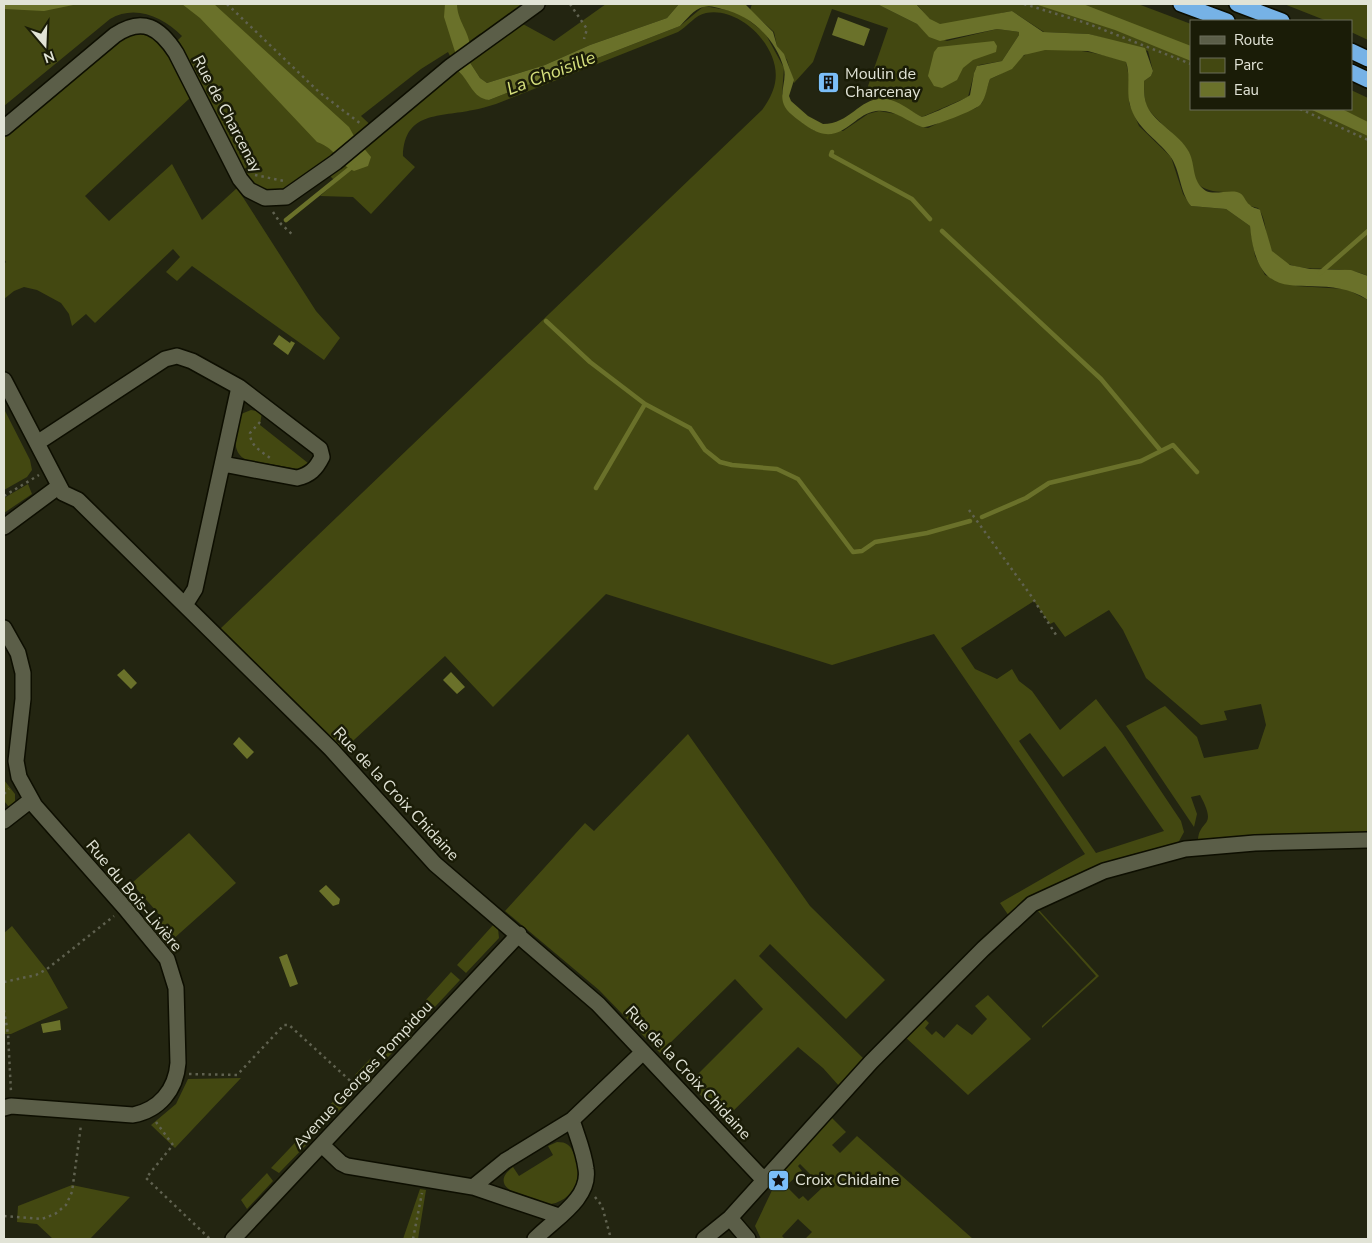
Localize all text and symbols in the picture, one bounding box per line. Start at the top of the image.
north arrow [20,20,70,70]
legend [1190,20,1352,110]
text: Route [1234,30,1274,50]
water label: La Choisille [503,45,599,101]
text: N [41,46,57,68]
street label: Rue de Charcenay [187,52,268,177]
text: Parc [1234,55,1263,75]
place label: Moulin de Charcenay [845,63,921,103]
building icon: Moulin de Charcenay [817,71,841,95]
text: Eau [1234,80,1259,100]
street label: Rue de la Croix Chidaine [328,722,464,866]
street label: Rue du Bois-Livière [81,835,187,957]
street label: Avenue Georges Pompidou [288,996,438,1154]
street label: Rue de la Croix Chidaine [620,1001,756,1145]
place icon: Croix Chidaine [767,1168,791,1192]
place label: Croix Chidaine [795,1169,899,1191]

